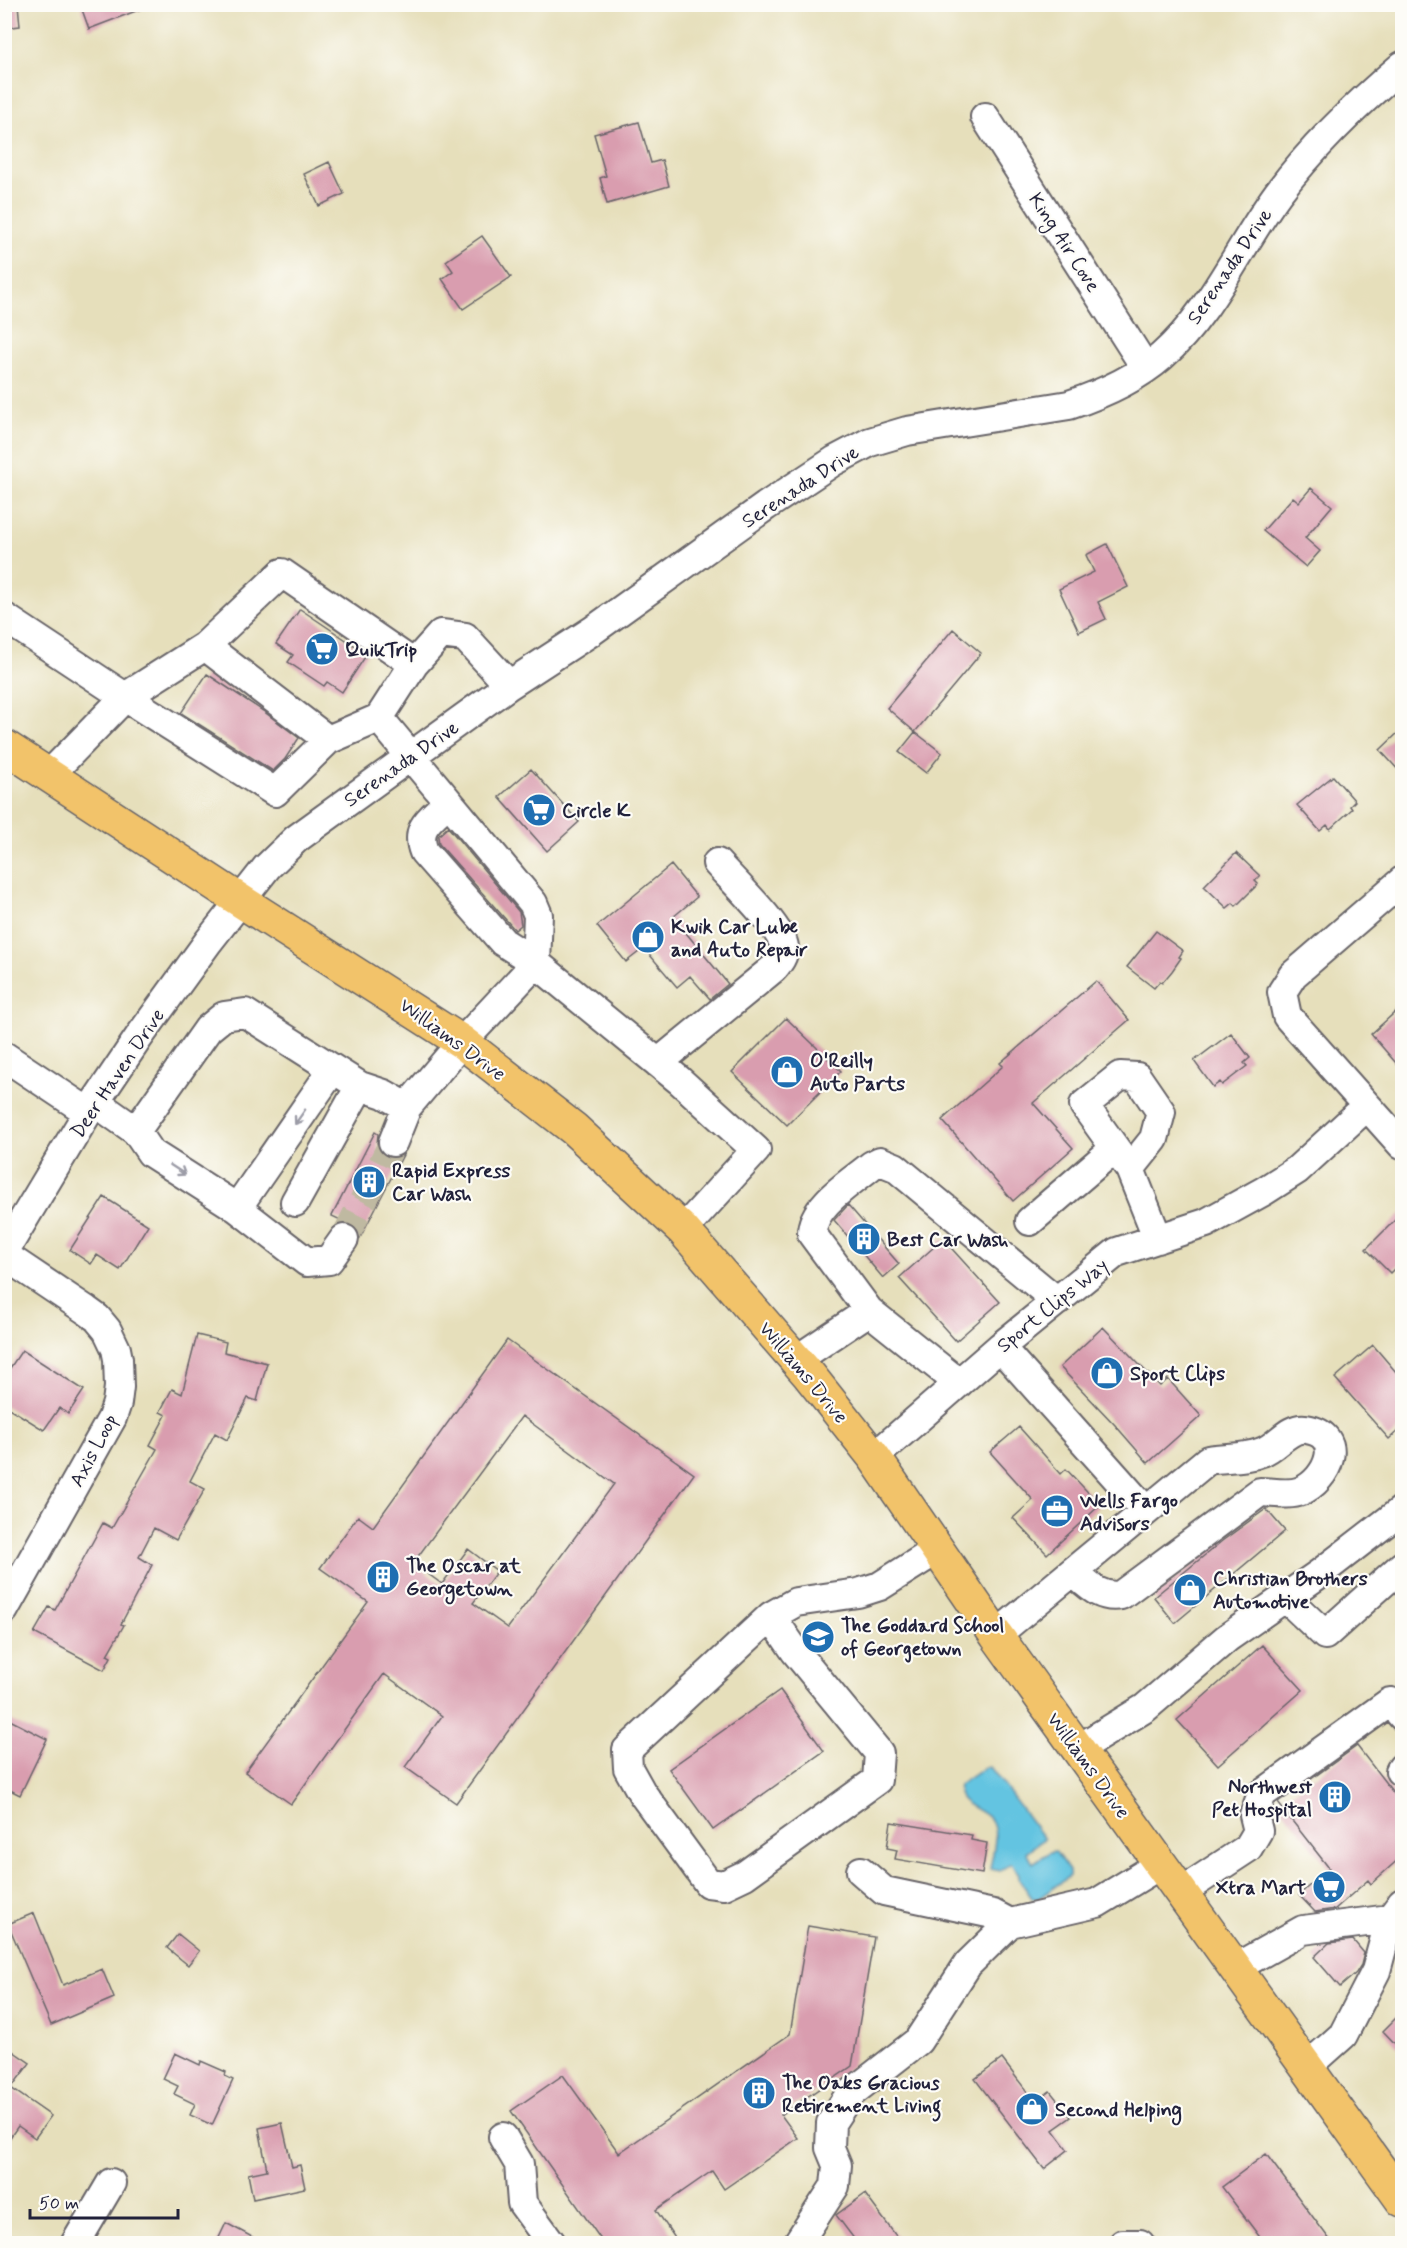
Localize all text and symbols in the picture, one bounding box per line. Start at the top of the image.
street label: King Air Cove [1021,188,1106,299]
street label: Serenada Drive [1181,203,1279,330]
street label: Serenada Drive [737,439,865,535]
supermarket icon: QuikTrip [304,631,340,667]
place label: QuikTrip [345,637,417,664]
street label: Serenada Drive [339,715,465,814]
supermarket icon: Circle K [521,792,557,828]
place label: Circle K [562,798,631,825]
place label: Kwik Car Lube and Auto Repair [671,914,808,964]
shop icon: Kwik Car Lube and Auto Repair [630,919,666,955]
street label: Williams Drive [393,992,511,1088]
street label: Deer Haven Drive [65,1004,172,1144]
place label: O'Reilly Auto Parts [810,1048,905,1098]
shop icon: O'Reilly Auto Parts [769,1054,805,1090]
one-way arrow [294,1108,306,1124]
place label: Rapid Express Car Wash [392,1158,511,1208]
one-way arrow [169,1164,186,1176]
building icon: Rapid Express Car Wash [351,1164,387,1200]
building icon: Best Car Wash [846,1221,882,1257]
place label: Best Car Wash [887,1227,1009,1254]
street label: Sport Clips Way [991,1253,1114,1360]
street label: Williams Drive [752,1316,854,1430]
shop icon: Sport Clips [1089,1355,1125,1391]
place label: Sport Clips [1130,1361,1225,1388]
street label: Axis Loop [64,1409,125,1492]
place label: Wells Fargo Advisors [1079,1488,1178,1538]
office icon: Wells Fargo Advisors [1039,1493,1075,1529]
place label: The Oscar at Georgetown [406,1553,522,1605]
building icon: The Oscar at Georgetown [365,1559,401,1595]
place label: Christian Brothers Automotive [1213,1566,1368,1616]
shop icon: Christian Brothers Automotive [1172,1572,1208,1608]
place label: The Goddard School of Georgetown [841,1613,1004,1663]
school or university icon: The Goddard School of Georgetown [800,1619,836,1655]
street label: Williams Drive [1040,1707,1136,1825]
place label: Northwest Pet Hospital [1212,1774,1312,1824]
building icon: Northwest Pet Hospital [1317,1779,1353,1815]
supermarket icon: Xtra Mart [1311,1869,1347,1905]
place label: Xtra Mart [1216,1875,1307,1902]
place label: The Oaks Gracious Retirement Living [782,2070,941,2122]
building icon: The Oaks Gracious Retirement Living [741,2075,777,2111]
shop icon: Second Helping [1014,2091,1050,2127]
place label: Second Helping [1055,2097,1182,2126]
scale bar [30,2182,178,2220]
text: 50 m [39,2192,79,2216]

